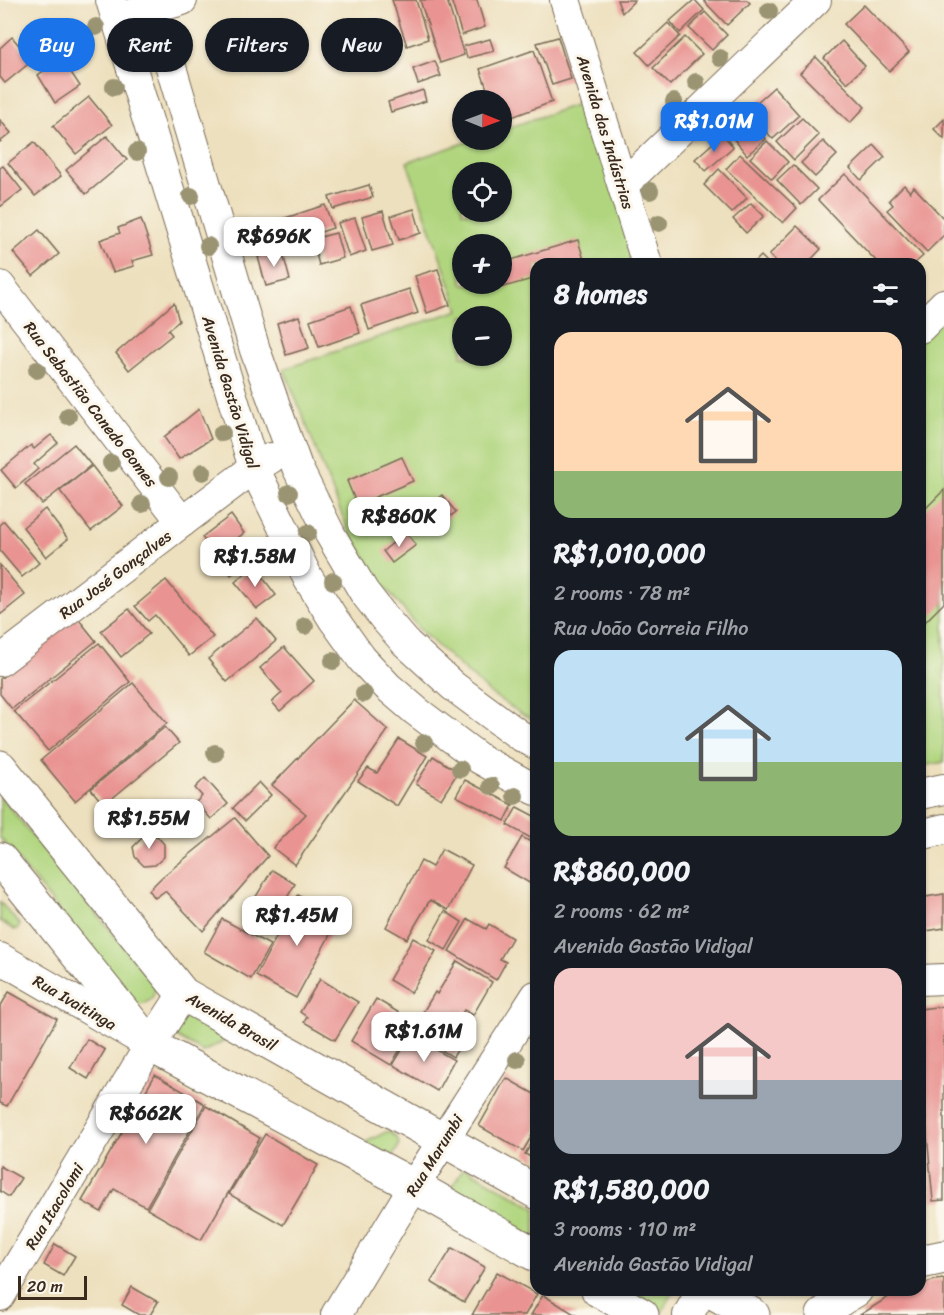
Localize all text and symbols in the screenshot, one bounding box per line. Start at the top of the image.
chip: Buy [18,18,95,72]
chip: Rent [107,18,193,72]
chip: Filters [205,18,309,72]
chip: New [321,18,403,72]
street label: Avenida das Indústrias [568,50,643,214]
north arrow [452,90,512,150]
map controls [452,90,512,366]
pin: R$1.01M [659,102,769,153]
text: R$1.01M [675,104,753,139]
button: locate [452,162,512,222]
pin: R$696K [225,217,323,268]
text: R$696K [238,219,310,254]
button: + [452,234,512,294]
text: 8 homes [554,271,647,317]
icon: filters [869,278,902,311]
button: − [452,306,512,366]
street label: Avenida Gastão Vidigal [193,311,268,473]
street label: Rua Sebastião Canedo Gomes [16,315,165,494]
icon: home [674,371,782,479]
pin: R$860K [350,497,448,548]
text: R$860K [362,499,436,534]
street label: Rua José Gonçalves [52,522,179,627]
text: R$1,010,000 [554,530,706,576]
pin: R$1.58M [200,537,310,588]
text: R$1.58M [214,539,296,574]
text: 2 rooms · 78 m² [554,576,690,611]
text: Rua João Correia Filho [554,611,748,646]
icon: home [674,689,782,797]
pin: R$1.55M [94,799,204,850]
text: R$1.55M [108,801,190,836]
text: R$860,000 [554,848,690,894]
text: 2 rooms · 62 m² [554,894,690,929]
pin: R$1.45M [242,896,352,947]
text: R$1.45M [256,898,338,933]
text: Avenida Gastão Vidigal [554,929,753,964]
street label: Rua Ivaitinga [27,967,122,1038]
street label: Avenida Brasil [180,983,283,1059]
icon: home [674,1007,782,1115]
pin: R$1.61M [369,1012,479,1063]
text: R$1.61M [385,1014,463,1049]
pin: R$662K [97,1094,195,1145]
text: R$662K [110,1096,182,1131]
street label: Rua Marumbi [398,1108,472,1202]
street label: Rua Itacolomi [17,1157,92,1255]
text: R$1,580,000 [554,1166,710,1212]
text: 3 rooms · 110 m² [554,1212,696,1247]
text: Avenida Gastão Vidigal [554,1247,753,1282]
text: 20 m [27,1272,63,1301]
scale bar [18,1273,87,1300]

